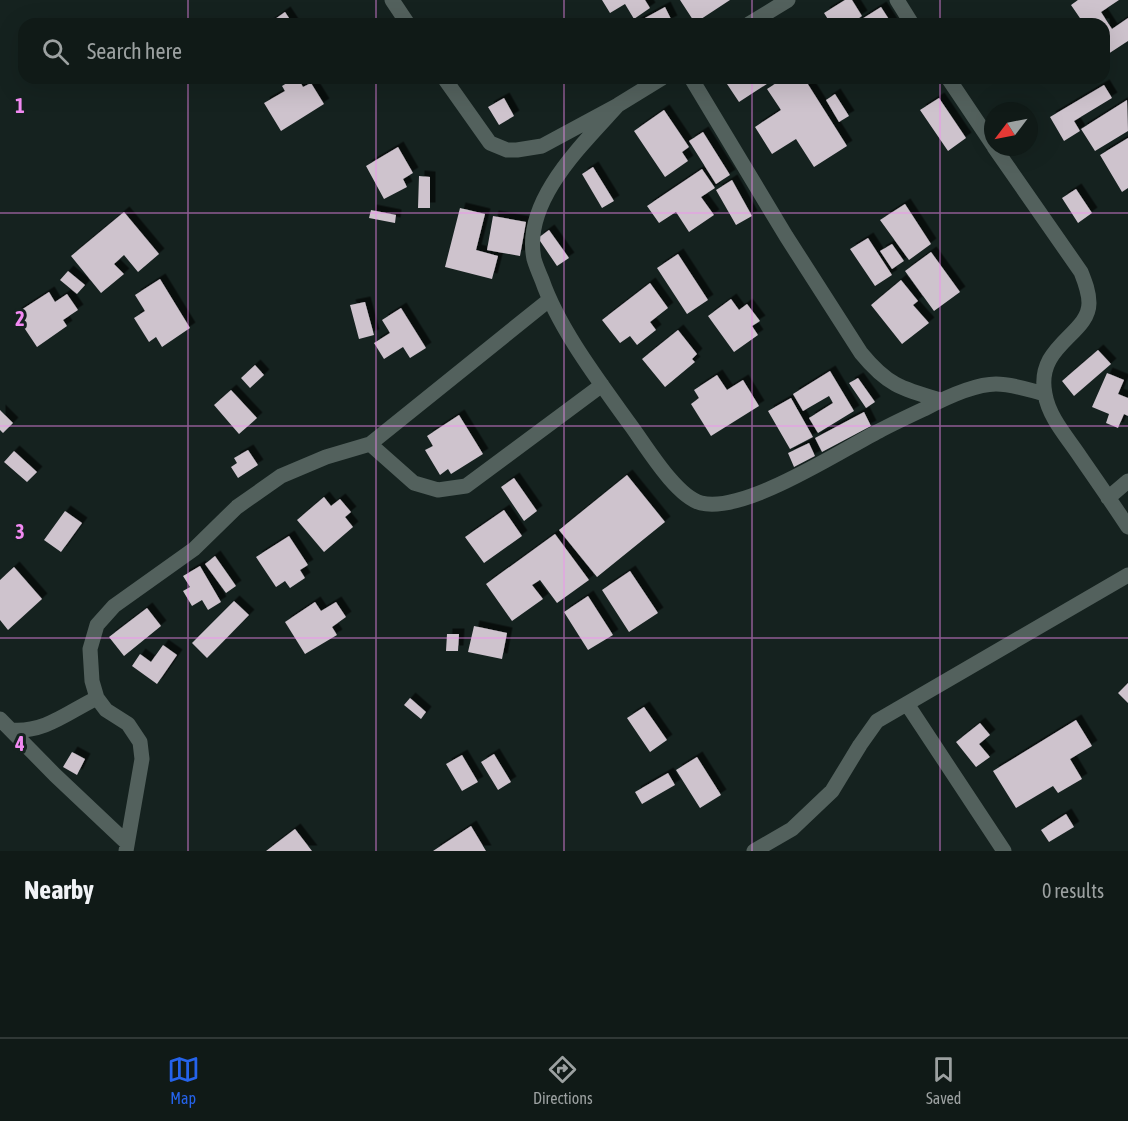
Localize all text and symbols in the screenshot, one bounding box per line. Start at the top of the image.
search box [18,18,1110,84]
icon: search [39,35,72,68]
text: Search here [87,38,182,64]
text: 1 [15,94,25,117]
north arrow [984,102,1038,156]
text: 2 [15,307,25,330]
text: 3 [15,520,25,543]
text: 4 [14,732,25,755]
text: Nearby [24,875,94,905]
text: 0 results [1042,879,1104,902]
tab: Map [167,1053,200,1107]
tab: Directions [533,1053,593,1107]
tab: Saved [926,1053,961,1107]

